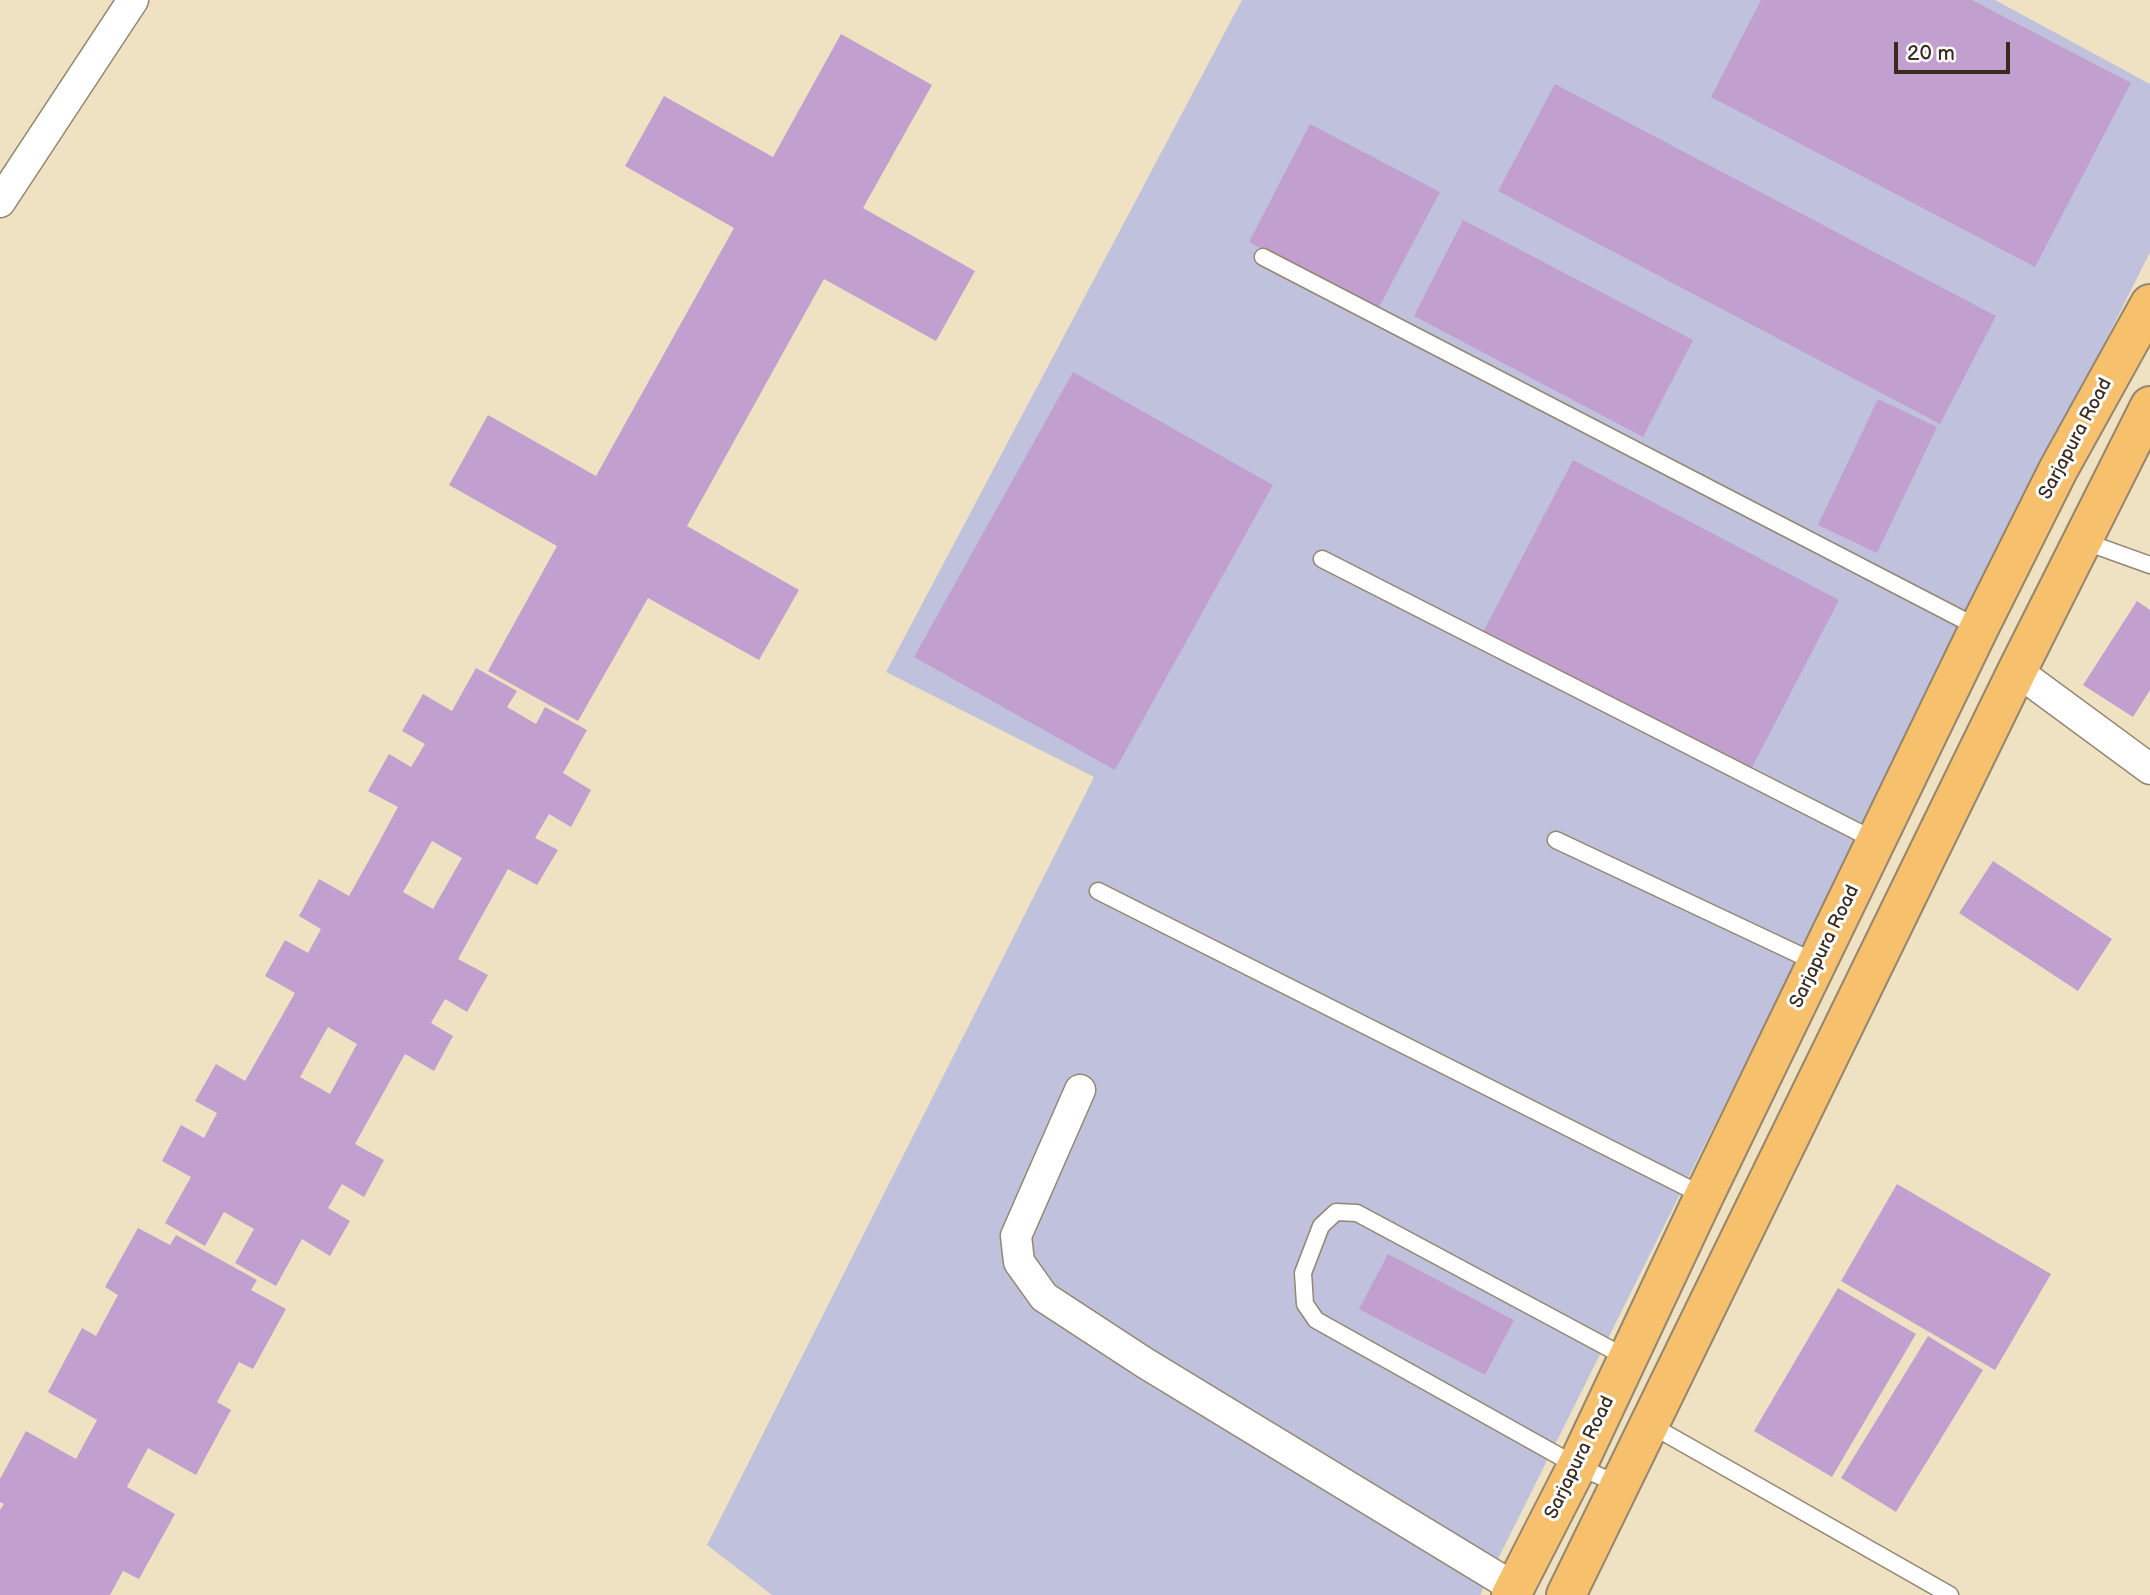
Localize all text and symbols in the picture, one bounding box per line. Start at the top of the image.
scale bar [1898,28,2014,72]
text: 20 m [1907,41,1955,66]
street label: Sarjapura Road [2034,374,2118,504]
street label: Sarjapura Road [1785,882,1865,1012]
street label: Sarjapura Road [1540,1393,1620,1523]

